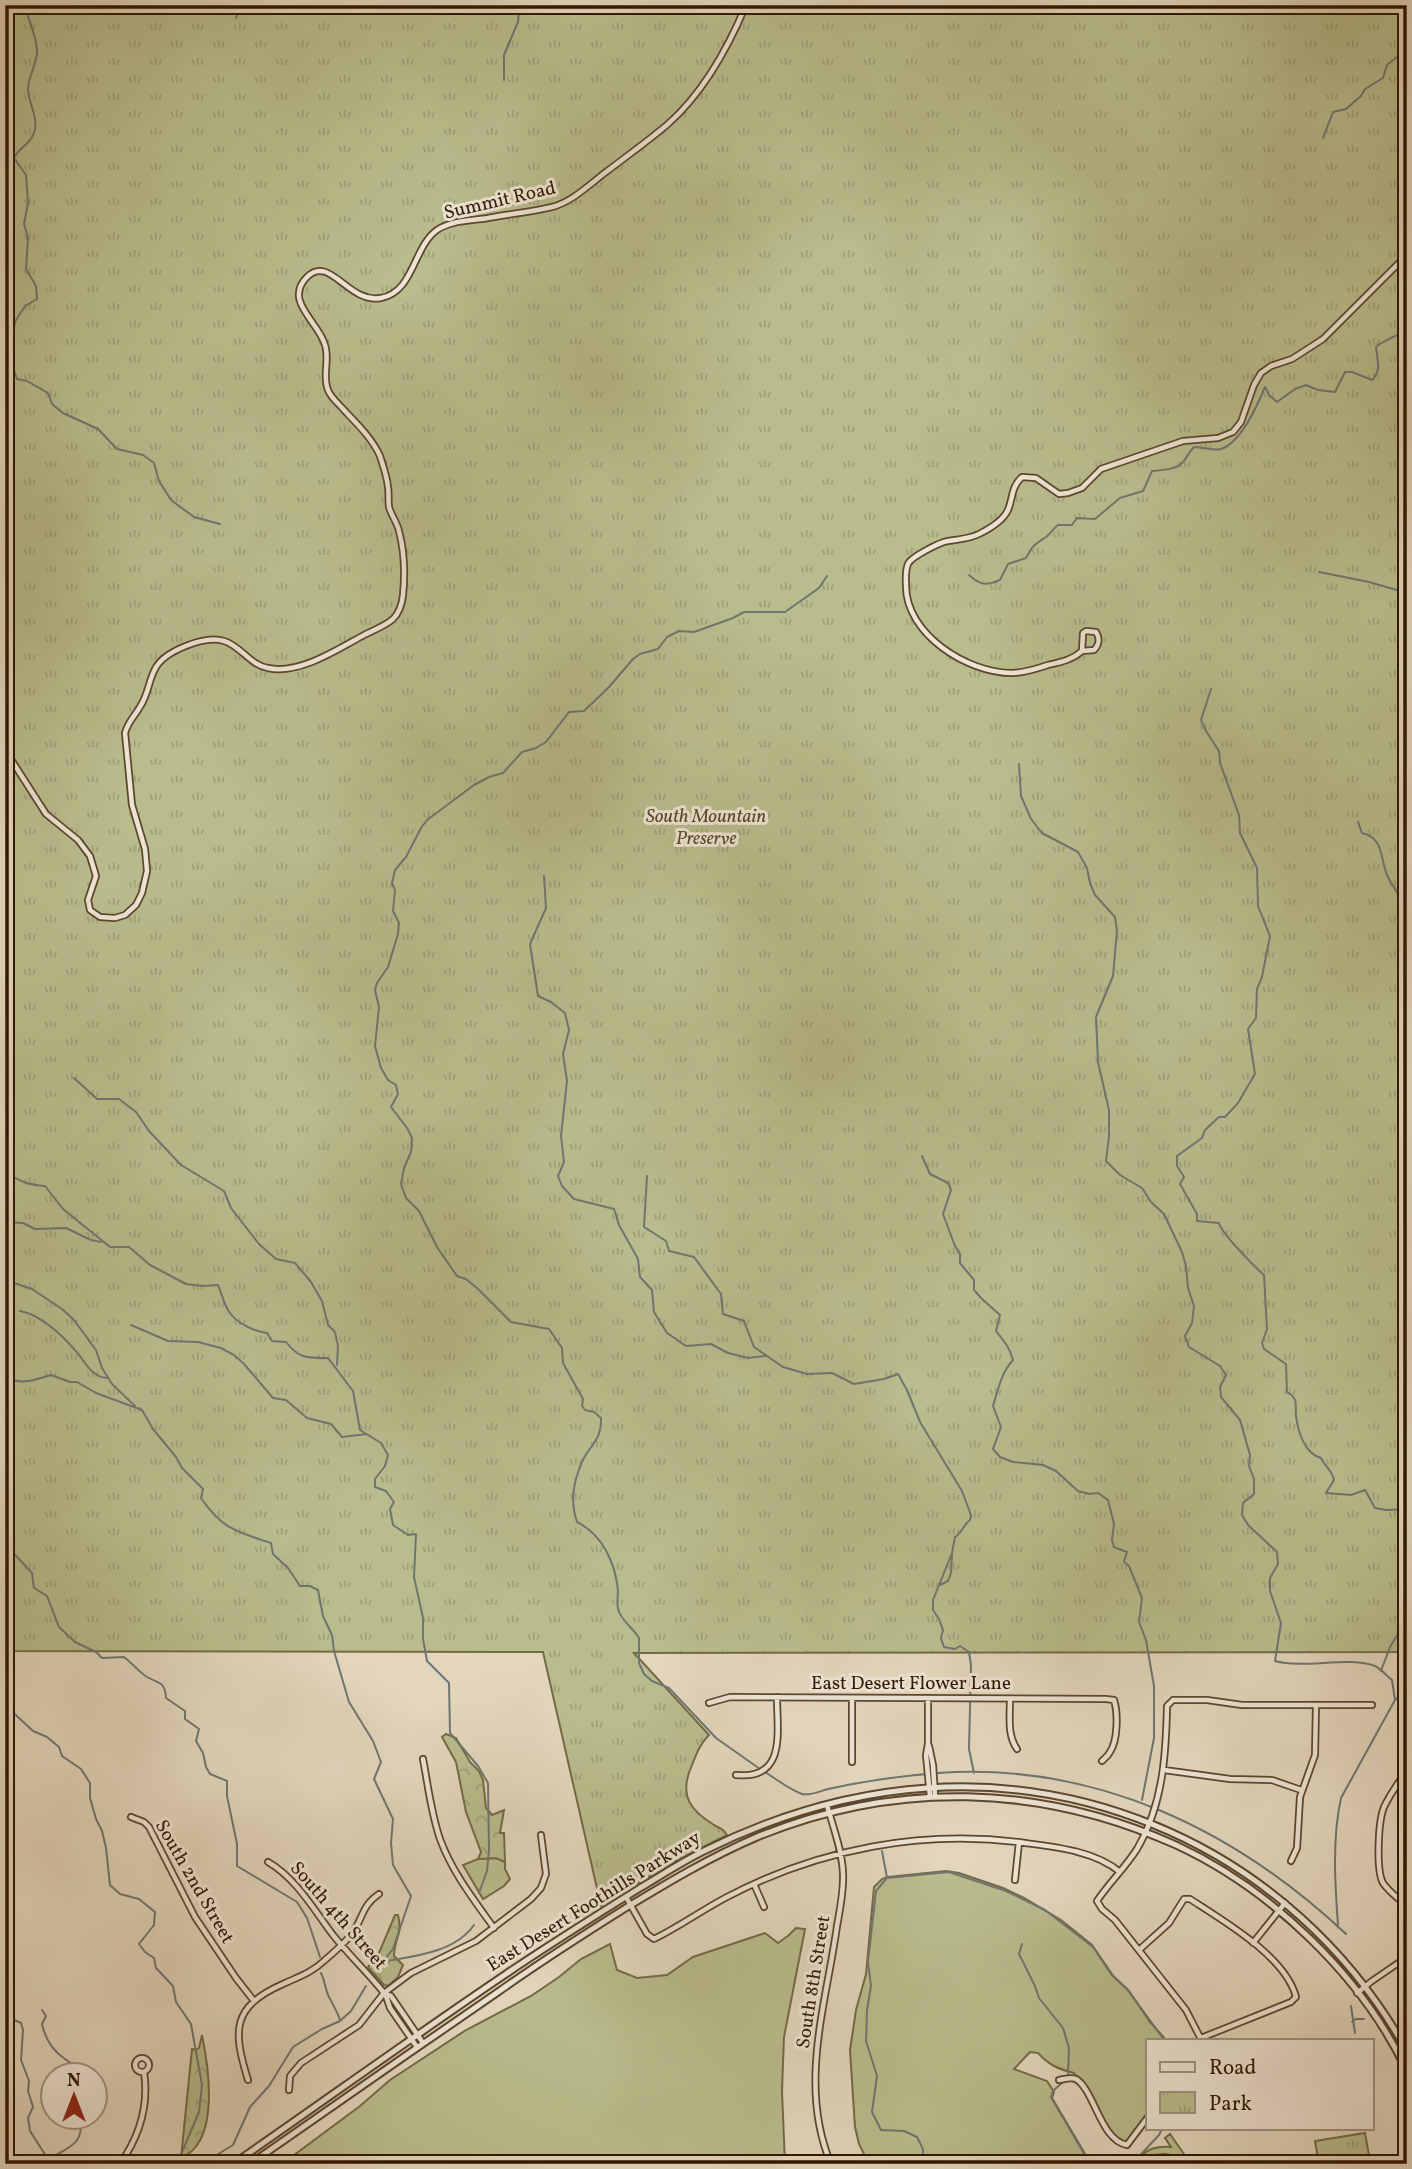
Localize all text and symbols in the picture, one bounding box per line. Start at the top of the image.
street label: Summit Road [442,176,558,226]
park label: South Mountain Preserve [646,804,766,852]
street label: East Desert Flower Lane [811,1671,1011,1697]
street label: South 2nd Street [148,1815,240,1949]
street label: East Desert Foothills Parkway [482,1825,706,1979]
street label: South 4th Street [284,1856,393,1976]
street label: South 8th Street [791,1913,837,2050]
legend [1146,2039,1374,2130]
text: Road [1209,2054,1256,2083]
north arrow [38,2060,108,2130]
text: N [67,2068,81,2094]
text: Park [1209,2090,1252,2119]

